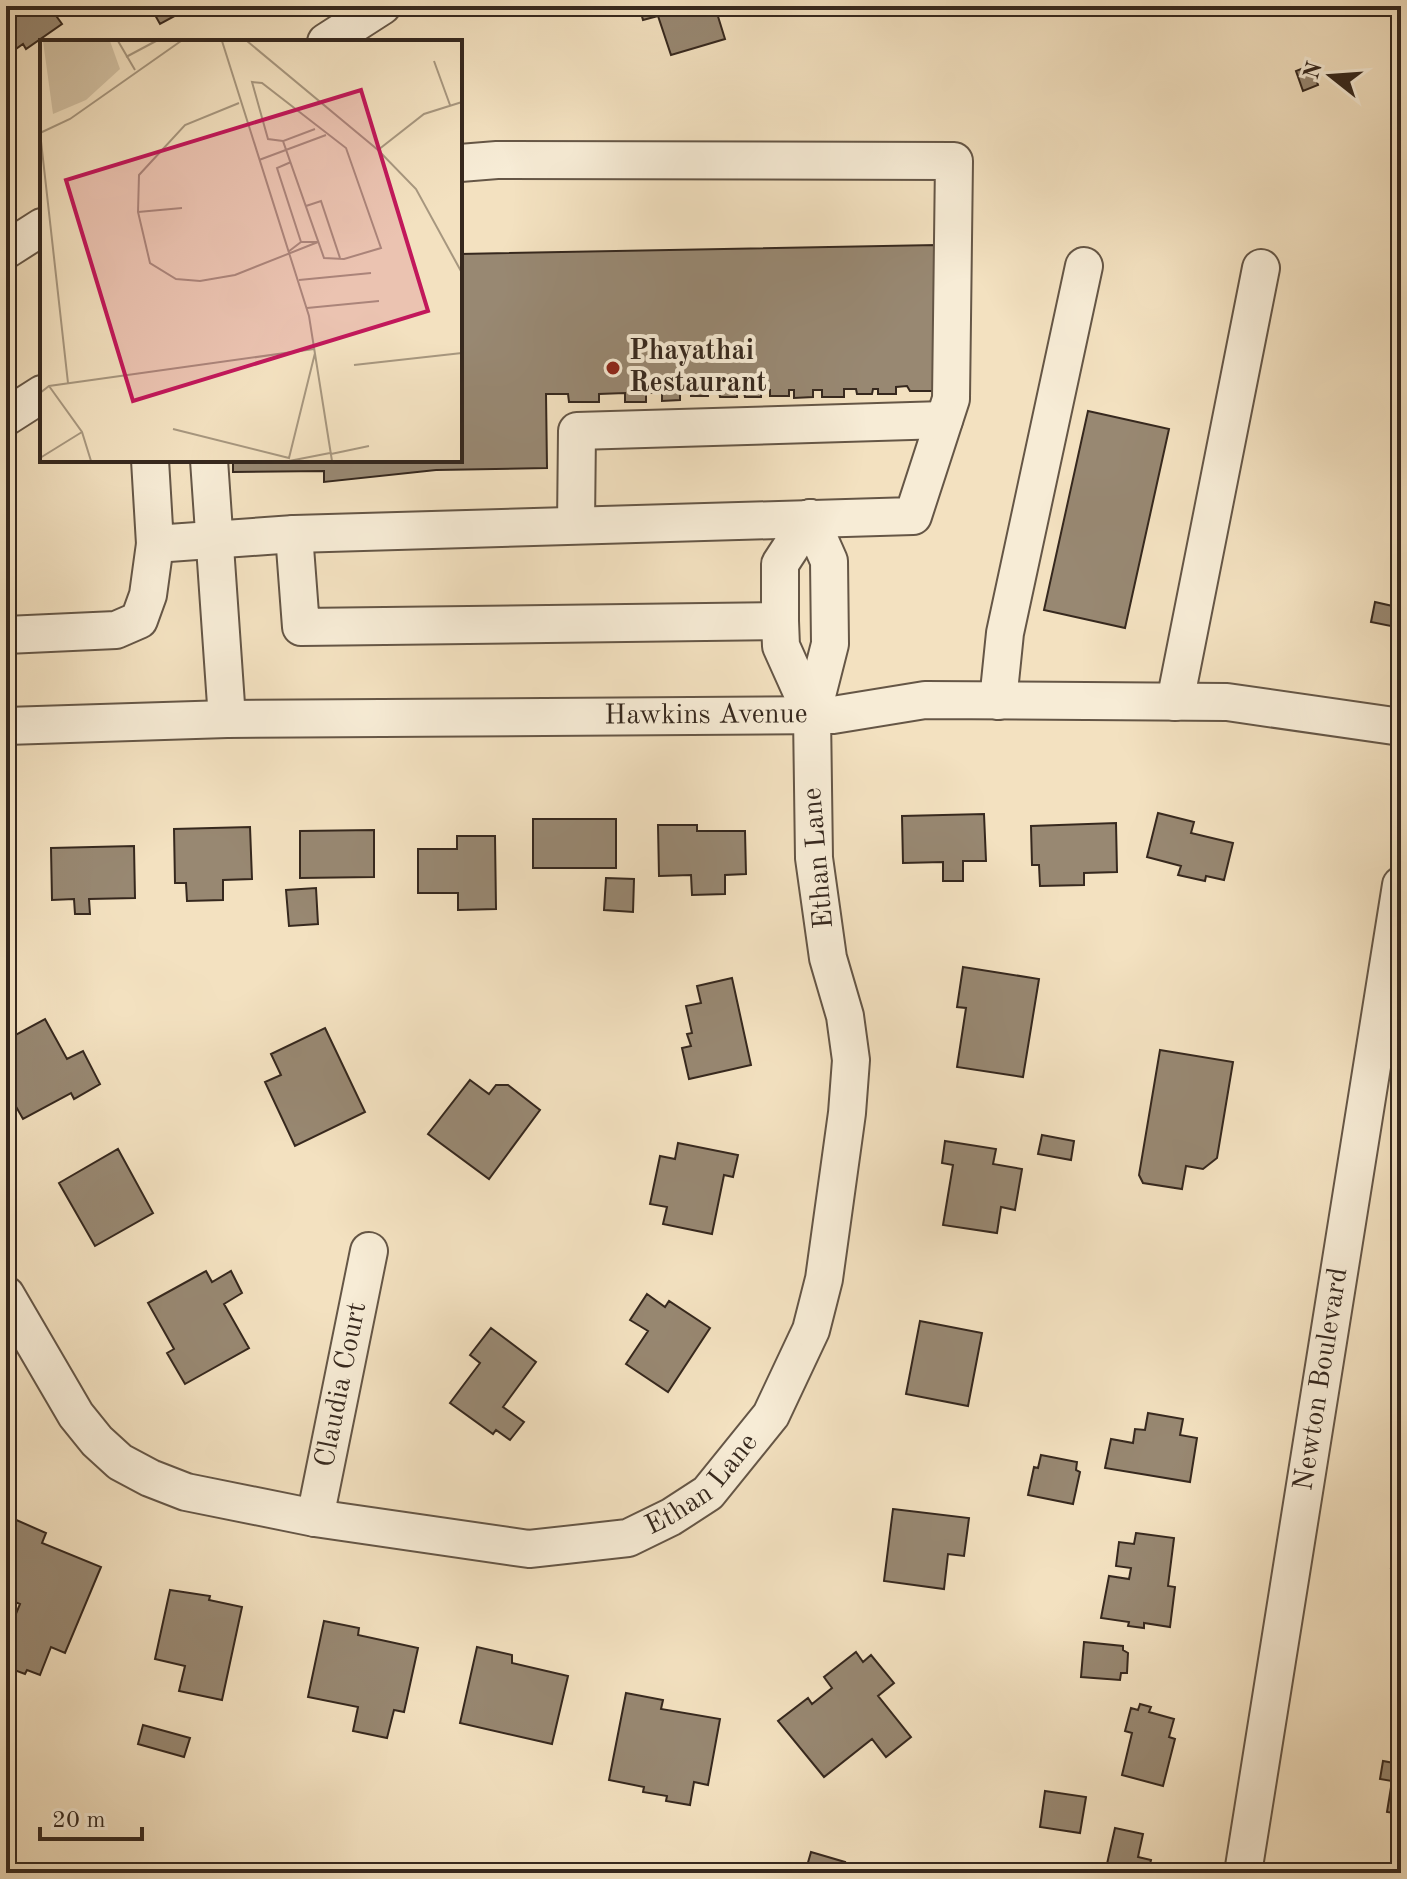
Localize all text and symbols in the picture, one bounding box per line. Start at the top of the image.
north arrow [1291,36,1371,116]
inset map [40,40,462,462]
text: N [1301,59,1327,82]
place label: Phayathai Restaurant [629,338,767,398]
marker: Phayathai Restaurant [604,359,622,377]
street label: Hawkins Avenue [604,701,808,731]
street label: Ethan Lane [799,786,839,930]
street label: Newton Boulevard [1290,1266,1354,1493]
street label: Claudia Court [312,1300,372,1470]
street label: Ethan Lane [641,1429,764,1541]
scale bar [40,1791,142,1841]
text: 20 m [52,1809,106,1833]

